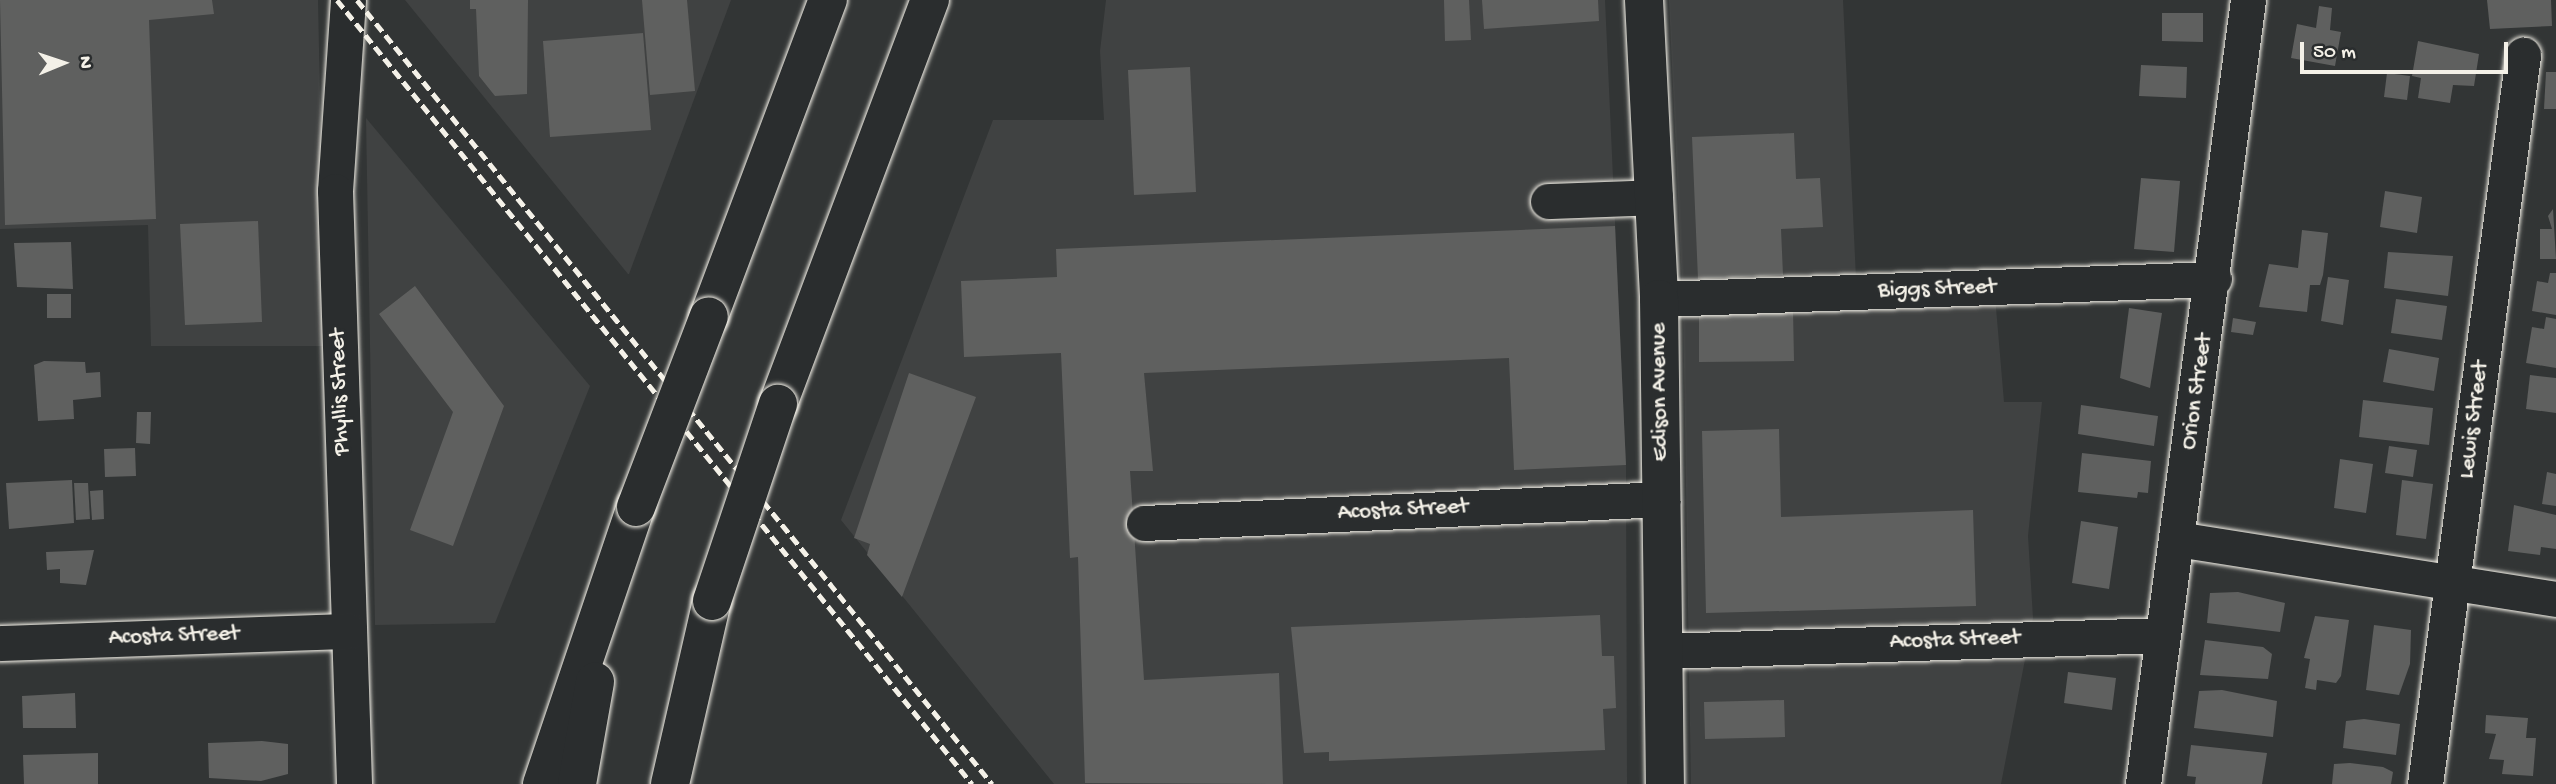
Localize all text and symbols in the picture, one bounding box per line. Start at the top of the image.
north arrow [28,28,98,98]
scale bar [2304,28,2512,72]
text: 50 m [2313,41,2356,66]
text: N [73,56,96,69]
street label: Biggs Street [1877,274,1997,306]
street label: Edison Avenue [1646,322,1676,462]
street label: Phyllis Street [325,328,357,456]
street label: Orion Street [2176,332,2220,452]
street label: Lewis Street [2454,360,2496,480]
street label: Acosta Street [1337,494,1469,528]
street label: Acosta Street [108,621,240,653]
street label: Acosta Street [1889,625,2021,657]

